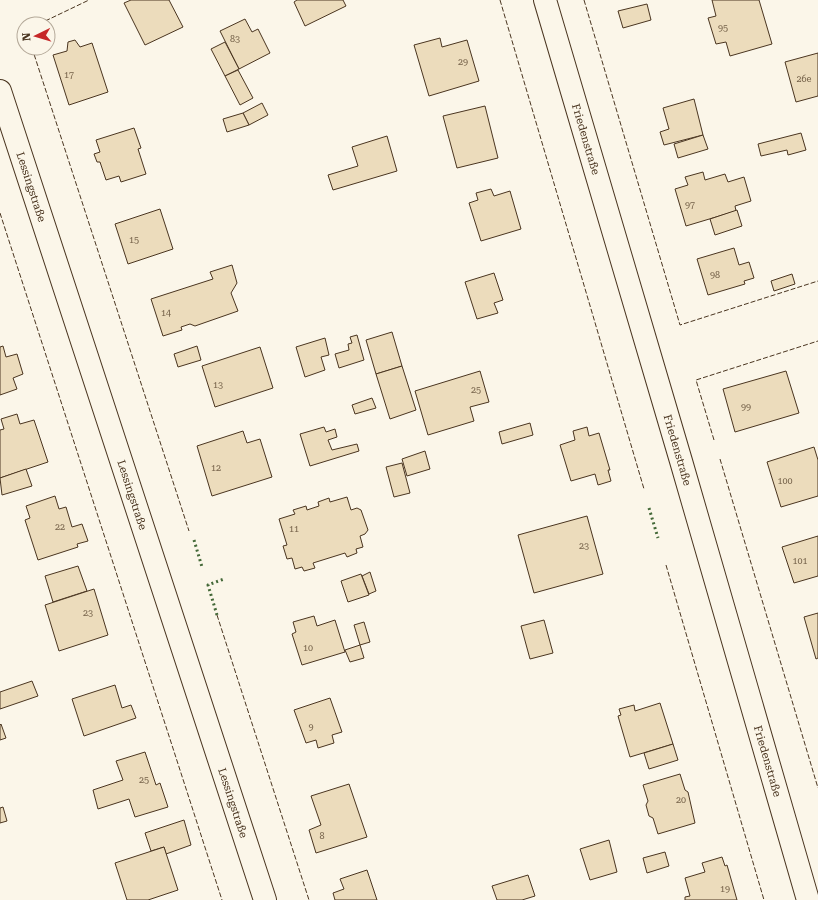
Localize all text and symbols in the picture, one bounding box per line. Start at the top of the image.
north arrow [16,16,56,56]
house number: 95 [718,23,728,33]
text: N [20,32,33,42]
house number: 83 [230,34,240,44]
house number: 29 [458,57,468,67]
house number: 17 [64,70,74,80]
house number: 26e [796,74,812,84]
street label: Friedenstraße [569,102,602,176]
street label: Lessingstraße [13,151,48,224]
house number: 97 [685,200,695,210]
house number: 15 [129,235,139,245]
house number: 98 [710,270,720,280]
house number: 14 [161,308,171,318]
house number: 13 [213,380,223,390]
house number: 25 [471,385,481,395]
house number: 99 [741,402,751,412]
street label: Friedenstraße [661,413,694,487]
street label: Lessingstraße [114,458,149,532]
house number: 12 [211,463,221,473]
house number: 100 [777,476,793,486]
house number: 22 [55,522,65,532]
house number: 11 [289,524,299,534]
house number: 23 [579,541,589,551]
house number: 101 [792,556,808,566]
house number: 23 [83,608,93,618]
house number: 10 [303,643,313,653]
house number: 9 [308,722,314,732]
street label: Friedenstraße [751,724,784,798]
street label: Lessingstraße [215,766,250,840]
house number: 25 [139,775,149,785]
house number: 20 [676,795,686,805]
house number: 8 [319,831,325,841]
house number: 19 [720,884,730,894]

